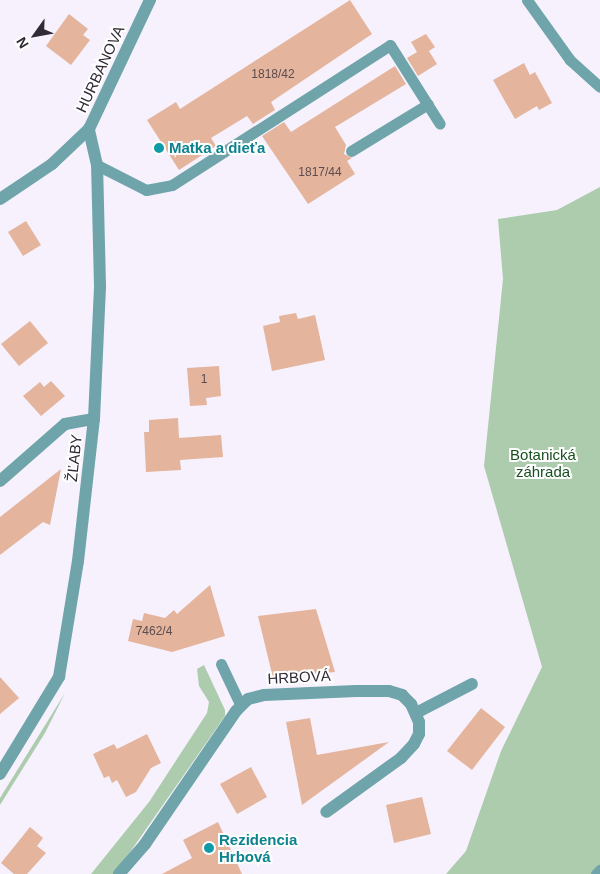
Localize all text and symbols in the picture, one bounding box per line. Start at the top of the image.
north arrow [10,10,60,60]
street label: HURBANOVA [72,23,128,115]
text: N [13,34,32,51]
house number: 1818/42 [251,68,295,82]
place label: Matka a dieťa [169,139,265,157]
marker: Matka a dieťa [153,142,165,154]
house number: 1817/44 [298,166,342,180]
house number: 1 [201,373,207,387]
street label: ŽĽABY [63,433,85,483]
park label: Botanická záhrada [510,445,576,480]
house number: 7462/4 [136,625,172,639]
street label: HRBOVÁ [267,666,331,688]
place label: Rezidencia Hrbová [219,830,297,865]
marker: Rezidencia Hrbová [203,842,215,854]

